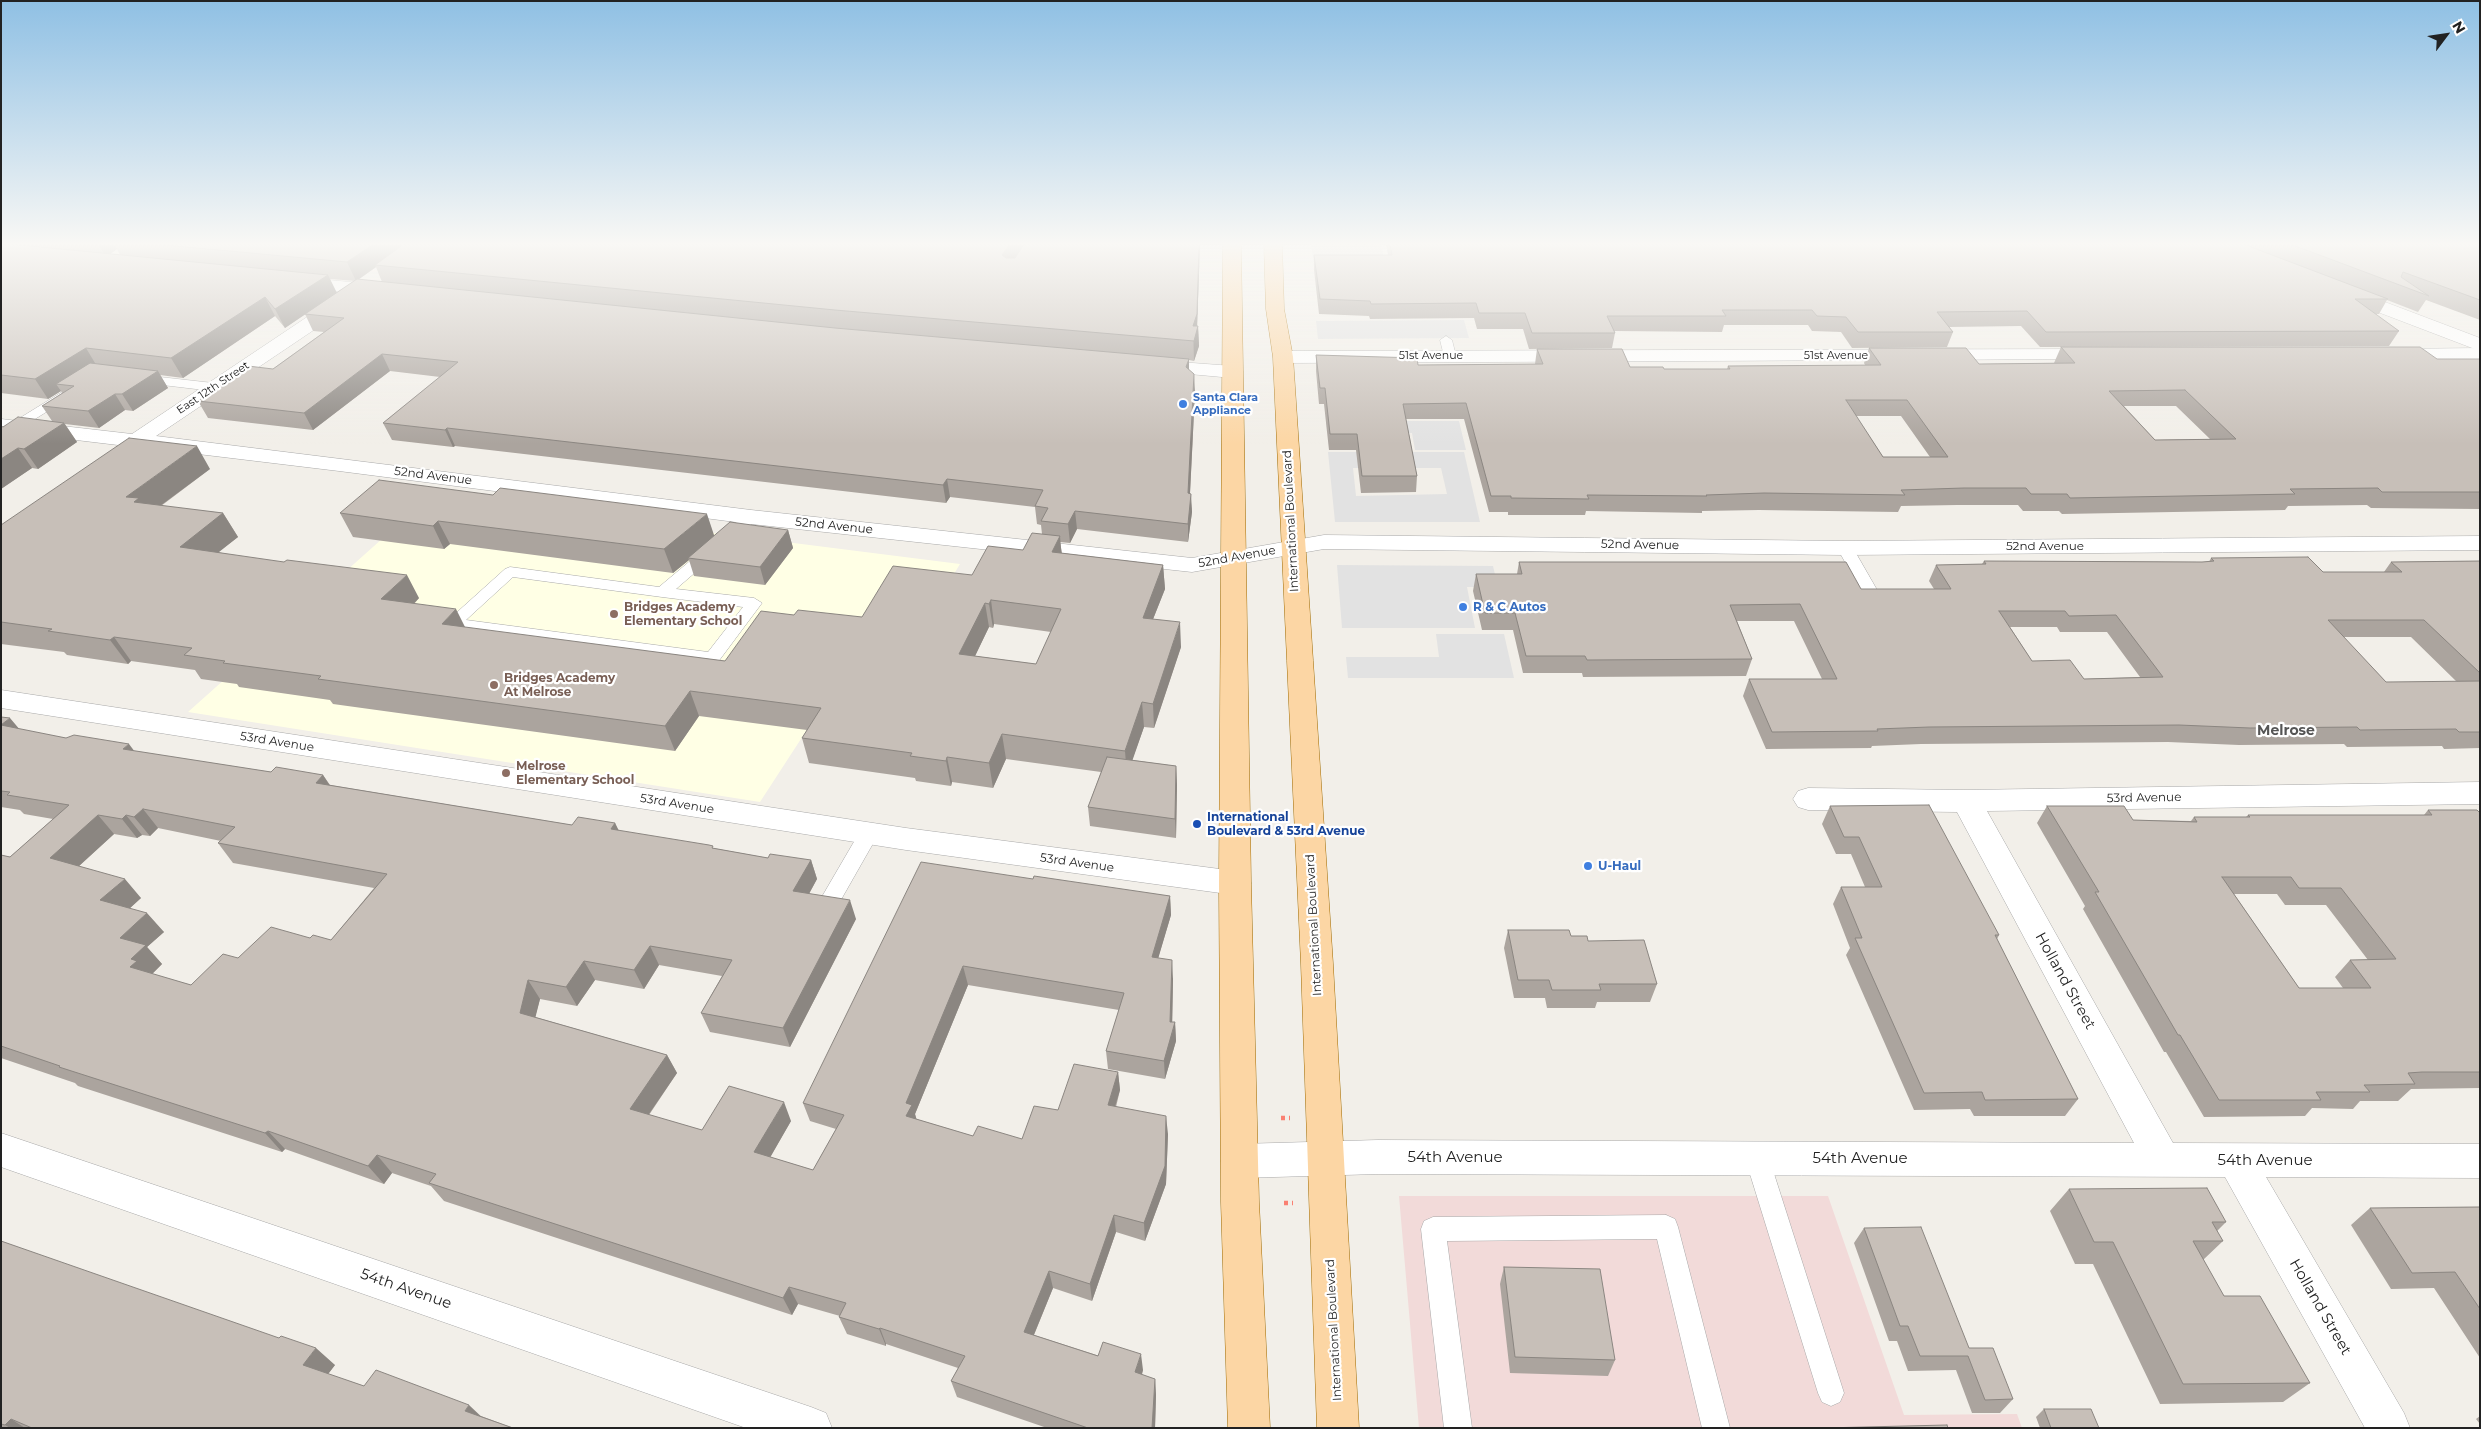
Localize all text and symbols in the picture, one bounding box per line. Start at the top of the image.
north arrow [2421,10,2471,60]
text: N [2448,18,2469,37]
street label: 51st Avenue [1399,349,1463,363]
street label: 51st Avenue [1804,349,1868,363]
street label: East 12th Street [174,359,252,417]
place label: Santa Clara Appliance [1193,391,1258,417]
marker: Santa Clara Appliance [1177,398,1189,410]
street label: International Boulevard [1280,450,1302,592]
street label: 52nd Avenue [393,464,473,488]
street label: 52nd Avenue [794,515,874,537]
street label: 52nd Avenue [1601,537,1679,553]
street label: 52nd Avenue [2006,539,2084,553]
street label: 52nd Avenue [1197,543,1277,571]
place label: Bridges Academy Elementary School [624,600,742,628]
place label: R & C Autos [1473,600,1546,614]
marker: R & C Autos [1457,601,1469,613]
marker: Bridges Academy Elementary School [608,608,620,620]
place label: Bridges Academy At Melrose [504,671,615,699]
marker: Bridges Academy At Melrose [488,679,500,691]
district label: Melrose [2257,723,2315,739]
street label: 53rd Avenue [239,729,315,755]
place label: Melrose Elementary School [516,759,634,787]
marker: Melrose Elementary School [500,767,512,779]
street label: 53rd Avenue [2107,790,2181,806]
street label: 53rd Avenue [639,791,715,817]
place label: International Boulevard & 53rd Avenue [1207,810,1365,838]
marker: International Boulevard & 53rd Avenue [1191,818,1203,830]
street label: 53rd Avenue [1039,851,1115,875]
street label: International Boulevard [1303,854,1325,996]
place label: U-Haul [1598,859,1641,873]
marker: U-Haul [1582,860,1594,872]
street label: Holland Street [2031,929,2099,1033]
street label: 54th Avenue [1407,1149,1503,1167]
street label: 54th Avenue [1812,1150,1908,1168]
street label: 54th Avenue [2217,1152,2313,1170]
street label: Holland Street [2285,1256,2355,1358]
street label: International Boulevard [1323,1259,1345,1401]
street label: 54th Avenue [358,1265,454,1313]

